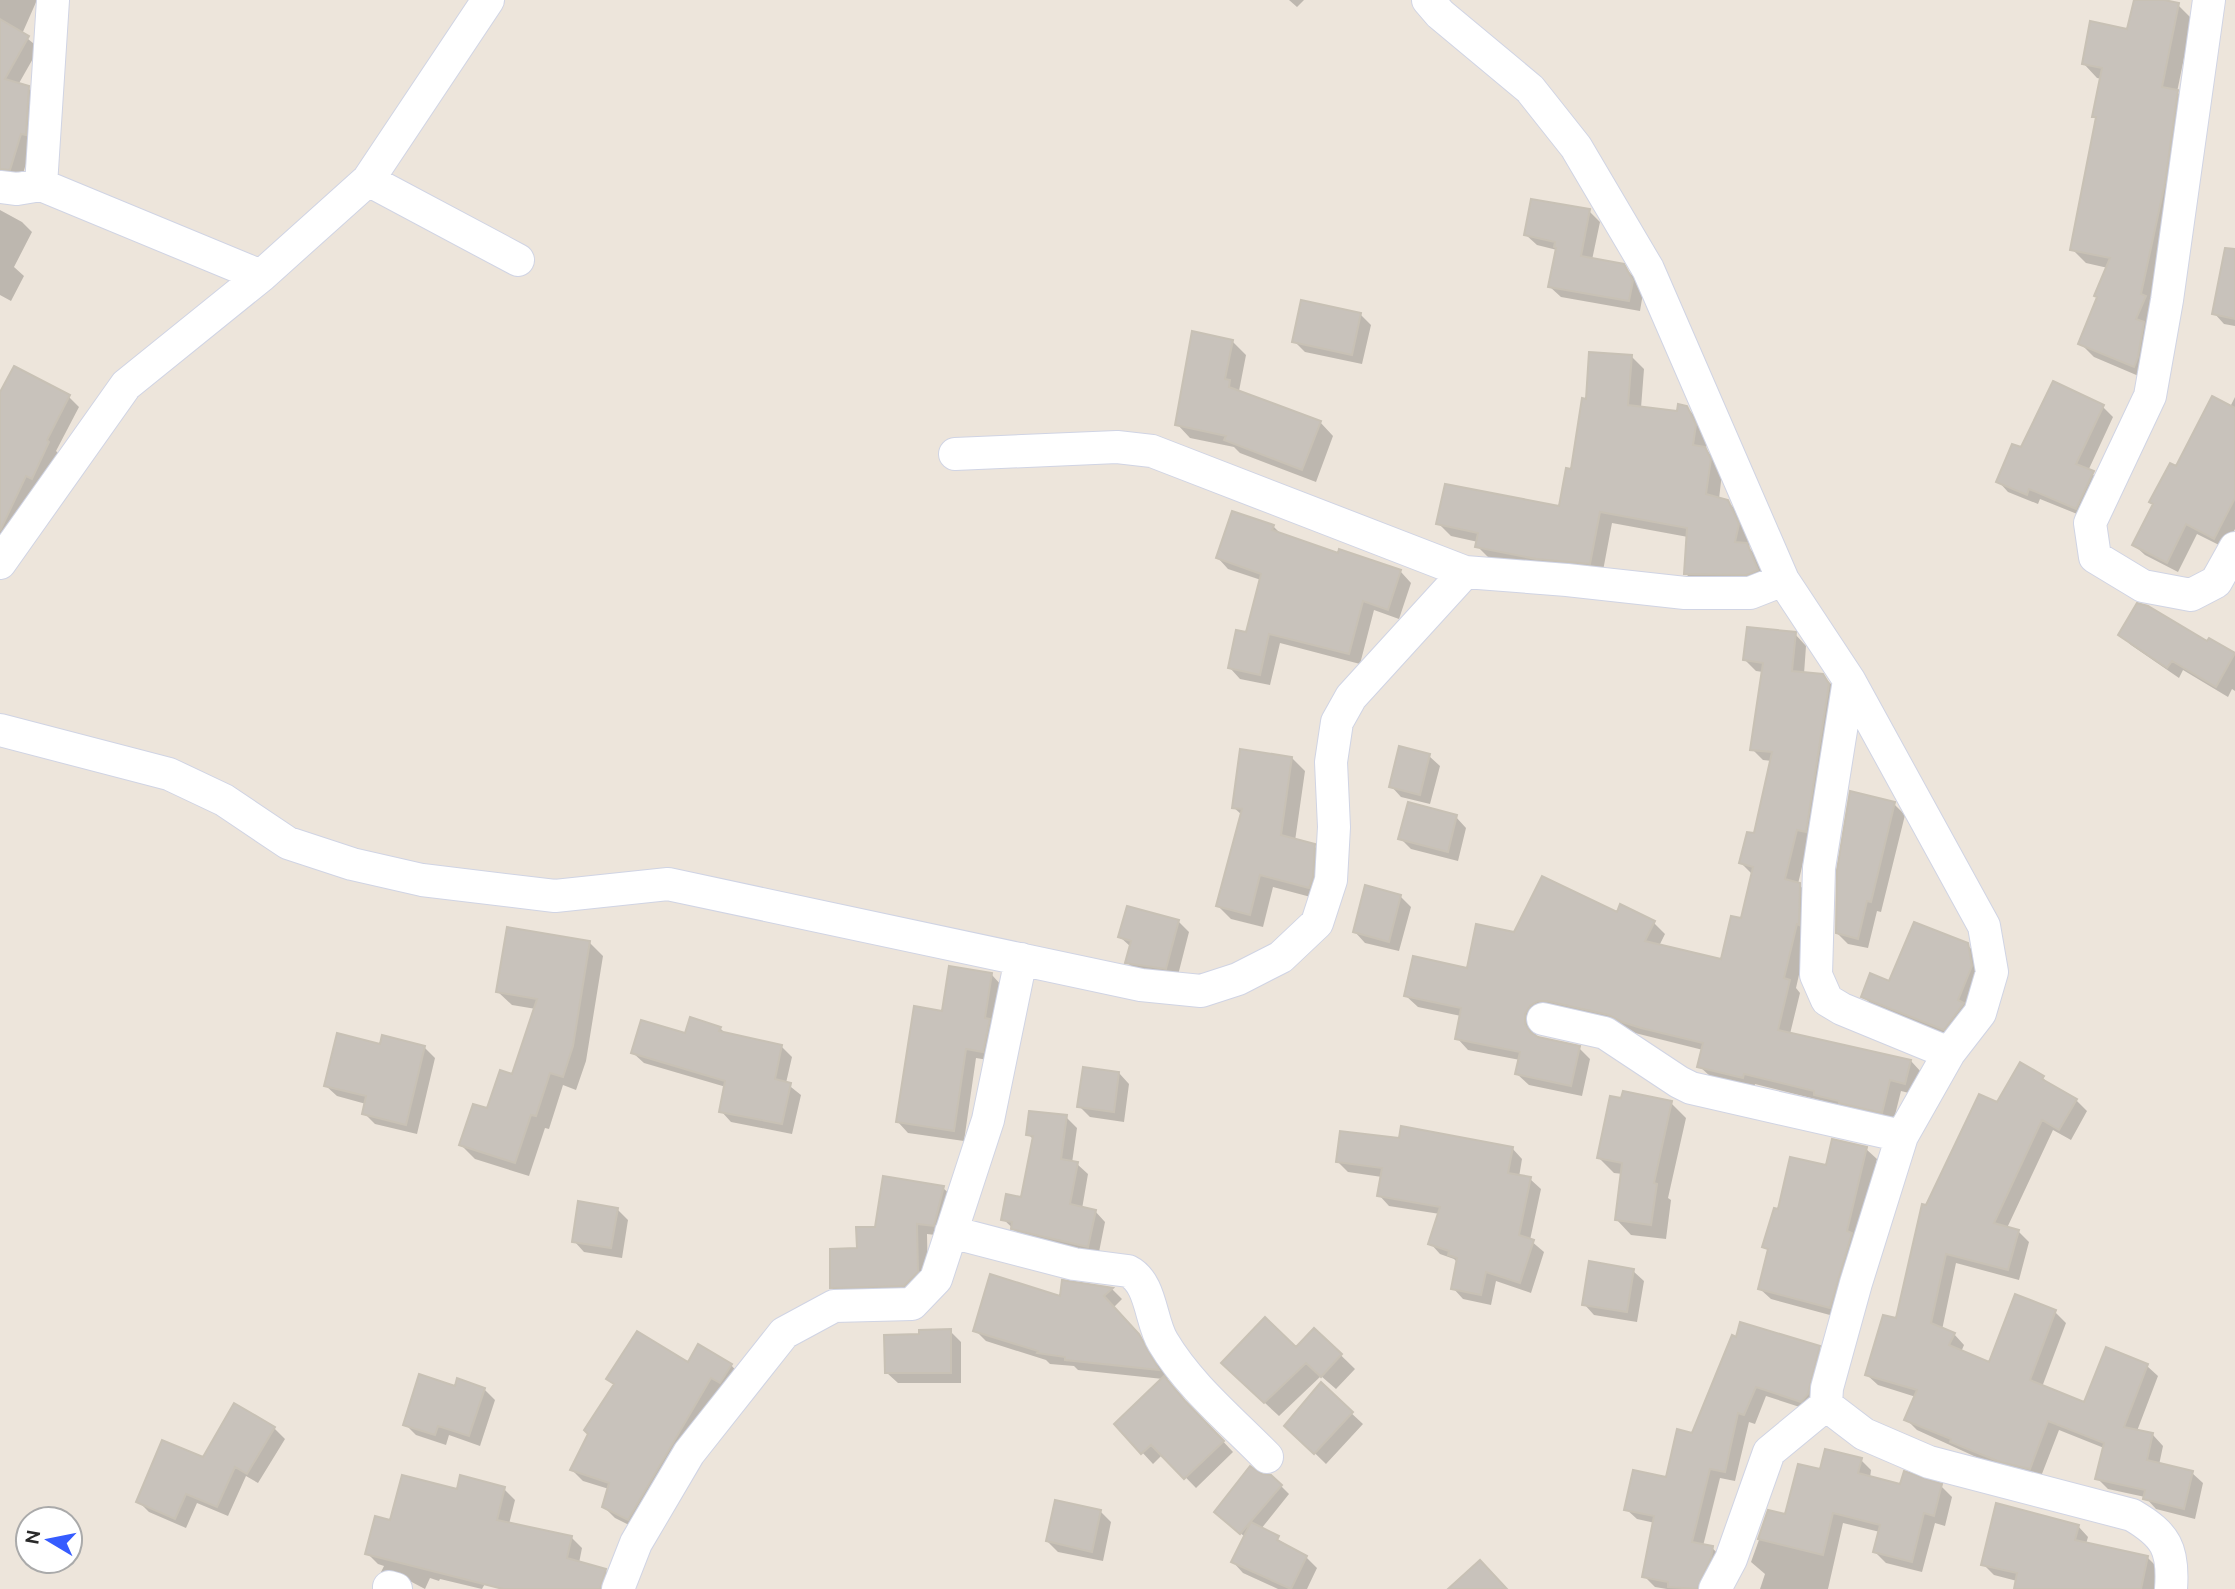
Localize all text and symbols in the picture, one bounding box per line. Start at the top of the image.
north arrow [14,1505,84,1575]
text: N [20,1528,44,1546]

